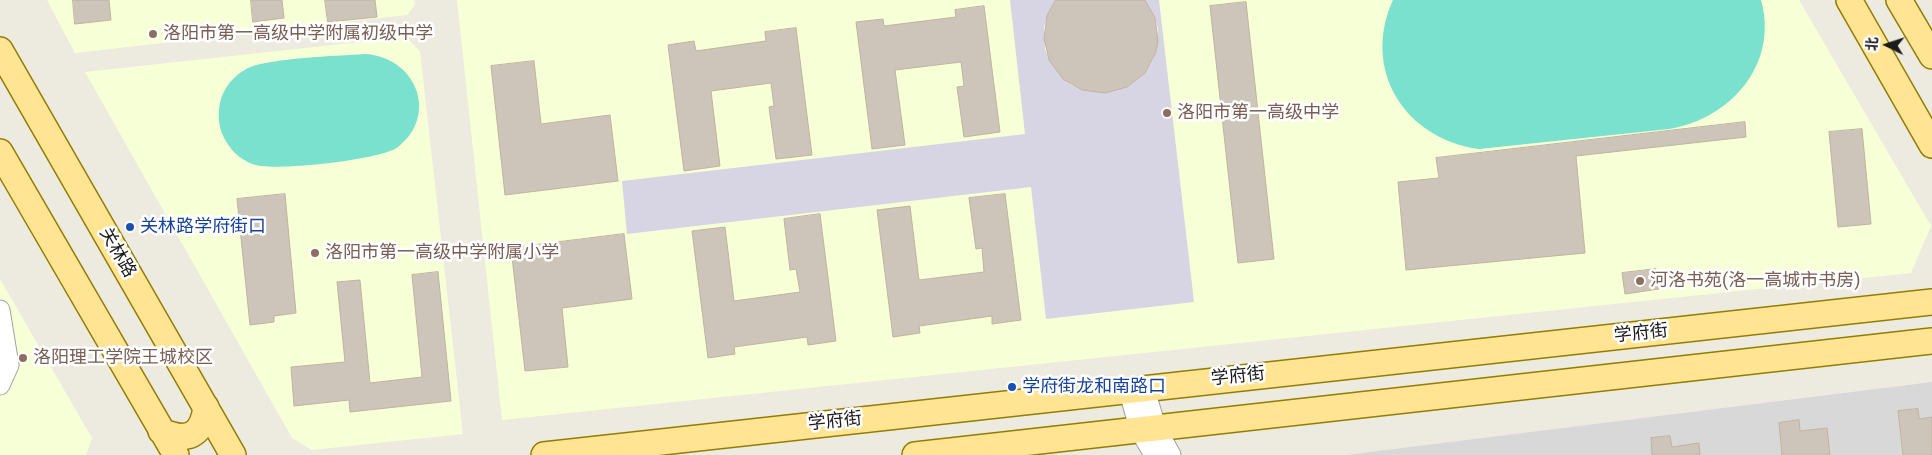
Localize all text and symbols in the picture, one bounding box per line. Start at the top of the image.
north arrow [1862,20,1912,70]
place label: 洛阳市第一高级中学附属初级中学 [163,23,433,45]
marker: 洛阳市第一高级中学附属初级中学 [147,28,159,40]
text: 北 [1864,36,1881,51]
place label: 洛阳市第一高级中学 [1177,102,1339,124]
marker: 洛阳市第一高级中学 [1161,107,1173,119]
place label: 关林路学府街口 [140,216,266,238]
marker: 关林路学府街口 [124,221,136,233]
street label: 关林路 [94,224,140,282]
place label: 洛阳市第一高级中学附属小学 [325,242,559,264]
marker: 洛阳市第一高级中学附属小学 [309,247,321,259]
place label: 河洛书苑(洛一高城市书房) [1650,270,1860,292]
marker: 河洛书苑(洛一高城市书房) [1634,275,1646,287]
street label: 学府街 [1613,320,1669,348]
place label: 洛阳理工学院王城校区 [33,347,213,369]
marker: 洛阳理工学院王城校区 [17,352,29,364]
street label: 学府街 [1210,363,1266,391]
place label: 学府街龙和南路口 [1022,376,1166,398]
marker: 学府街龙和南路口 [1006,381,1018,393]
street label: 学府街 [807,408,863,436]

